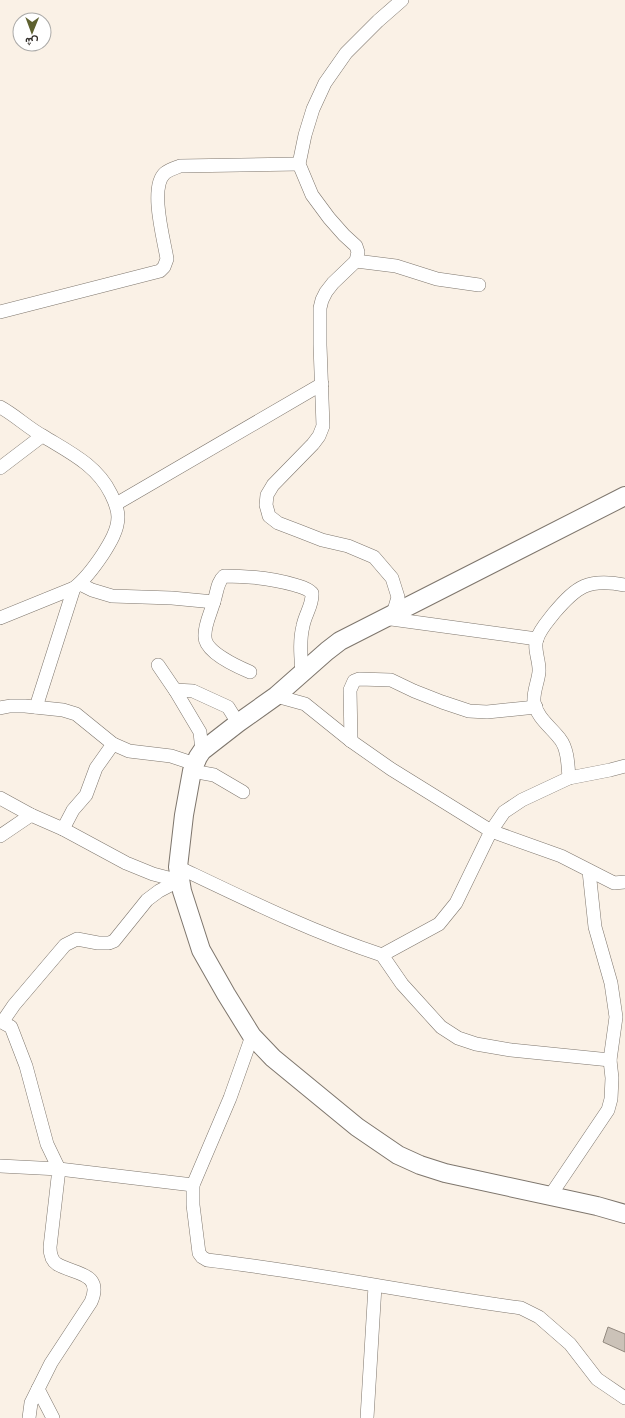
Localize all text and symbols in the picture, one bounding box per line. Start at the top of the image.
north arrow [12,12,52,52]
text: ش [25,35,39,48]

